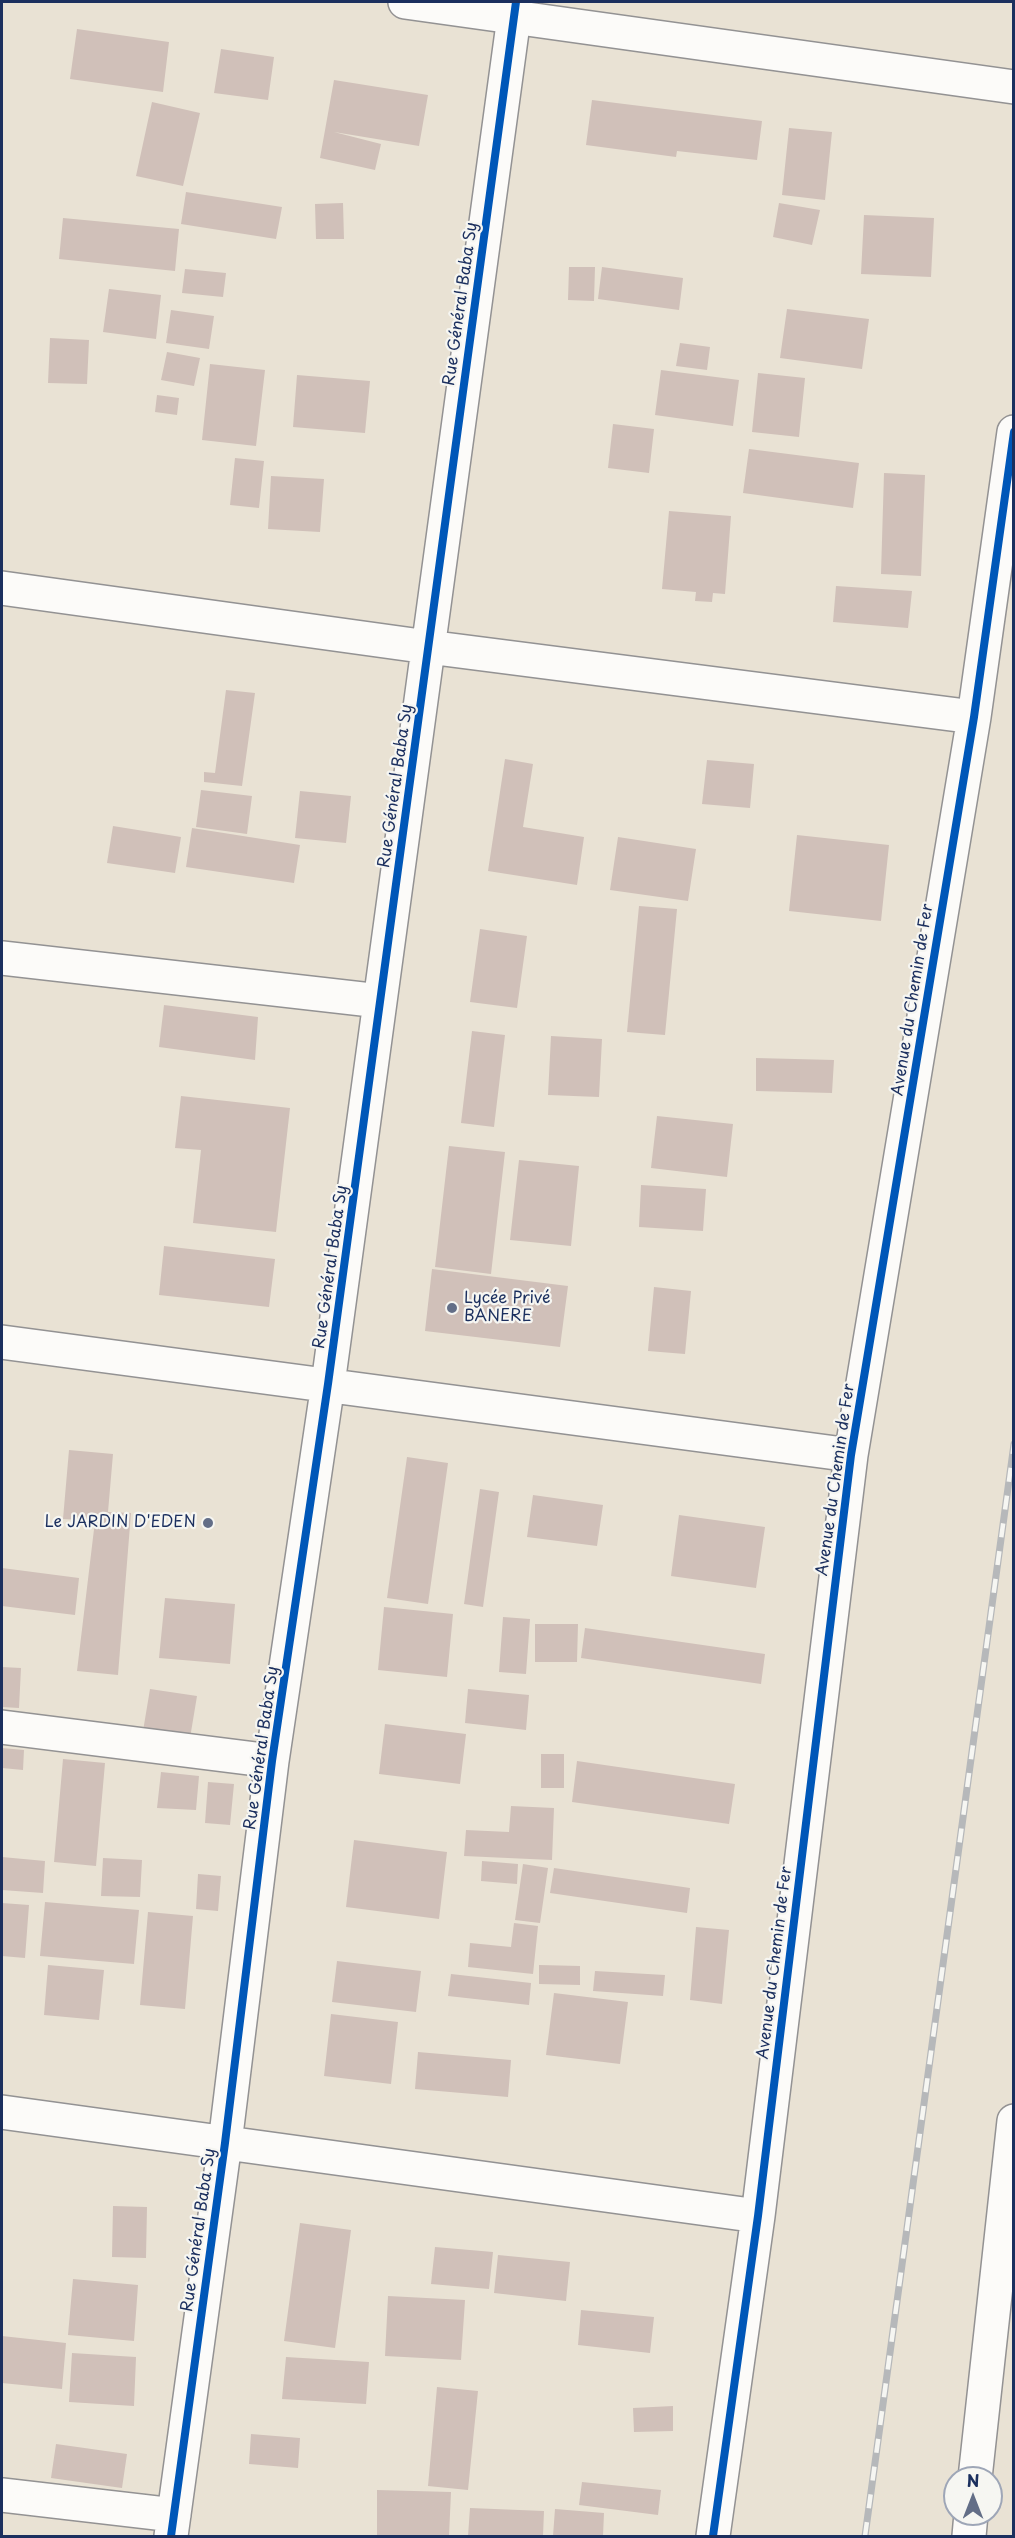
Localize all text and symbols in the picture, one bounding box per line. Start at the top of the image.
street label: Rue Général Baba Sy [440,221,482,387]
street label: Rue Général Baba Sy [375,703,417,869]
street label: Avenue du Chemin de Fer [888,903,938,1097]
street label: Rue Général Baba Sy [310,1184,352,1350]
place label: Lycée Privé BANERE [464,1289,551,1327]
marker: Lycée Privé BANERE [445,1301,459,1315]
street label: Avenue du Chemin de Fer [813,1383,859,1577]
place label: Le JARDIN D'EDEN [44,1513,196,1533]
marker: Le JARDIN D'EDEN [201,1516,215,1530]
street label: Rue Général Baba Sy [241,1665,283,1831]
street label: Avenue du Chemin de Fer [754,1866,796,2060]
street label: Rue Général Baba Sy [178,2147,220,2313]
north arrow [943,2466,1003,2526]
text: N [967,2468,979,2492]

